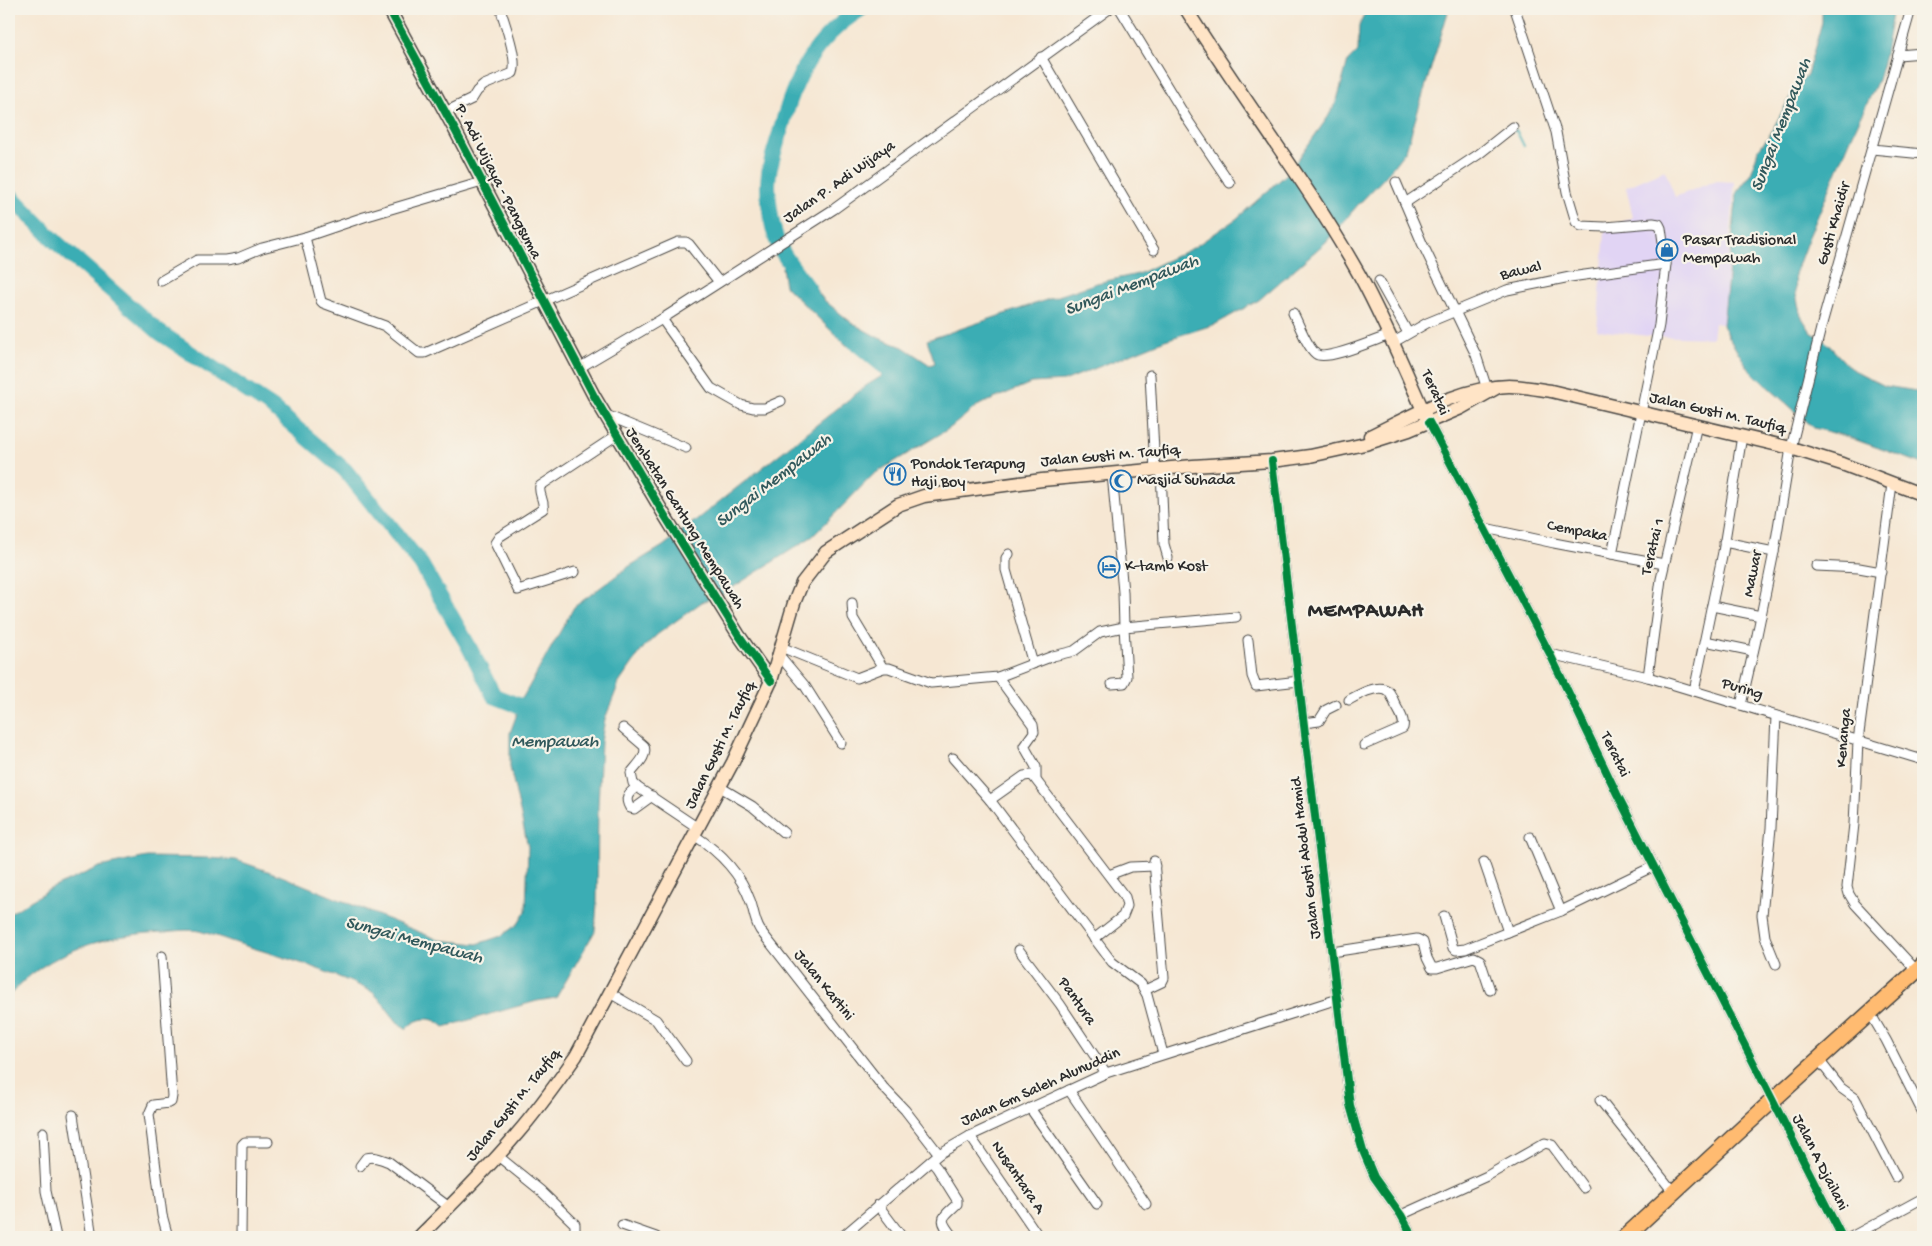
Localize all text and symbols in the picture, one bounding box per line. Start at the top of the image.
water label: Sungai Mempawah [1747,55,1817,194]
street label: P. Adi Wijaya - Pangsuma [449,100,545,264]
street label: Jalan P. Adi Wijaya [780,137,901,229]
street label: Gusti Khaidir [1814,179,1856,268]
place label: Pasar Tradisional Mempawah [1682,232,1796,269]
shop icon: Pasar Tradisional Mempawah [1655,238,1679,262]
water label: Sungai Mempawah [1063,251,1202,321]
street label: Bawal [1497,258,1544,286]
street label: Teratai [1415,366,1452,419]
street label: Jalan Gusti M. Taufiq [1647,389,1789,439]
street label: Jembatan Gantung Mempawah [620,425,748,614]
water label: Sungai Mempawah [712,429,836,533]
street label: Jalan Gusti M. Taufiq [1040,441,1182,473]
place label: Pondok Terapung Haji Boy [910,456,1025,493]
restaurant icon: Pondok Terapung Haji Boy [883,462,907,486]
mosque icon: Masjid Suhada [1109,469,1133,493]
place label: Masjid Suhada [1137,472,1236,491]
street label: Cempaka [1545,517,1610,547]
street label: Teratai 1 [1638,517,1670,578]
street label: Mawar [1740,548,1768,599]
hotel icon: K-tamb Kost [1097,555,1121,579]
place label: K-tamb Kost [1125,558,1209,577]
district label: MEMPAWAH [1308,600,1424,625]
street label: Puring [1718,674,1765,705]
street label: Jalan Gusti M. Taufiq [682,677,761,813]
street label: Kenanga [1833,707,1857,768]
street label: Teratai [1595,728,1633,781]
water label: Mempawah [511,732,599,753]
street label: Jalan Gusti Abdul Hamid [1287,774,1326,940]
water label: Sungai Mempawah [343,913,485,969]
street label: Jalan Kartini [789,947,857,1025]
street label: Pantura [1052,974,1100,1030]
street label: Jalan Gusti M. Taufiq [463,1044,567,1166]
street label: Jalan Gm Saleh Alunuddin [958,1044,1124,1132]
street label: Jalan A Djailani [1787,1112,1851,1214]
street label: Nusantara A [986,1138,1049,1219]

